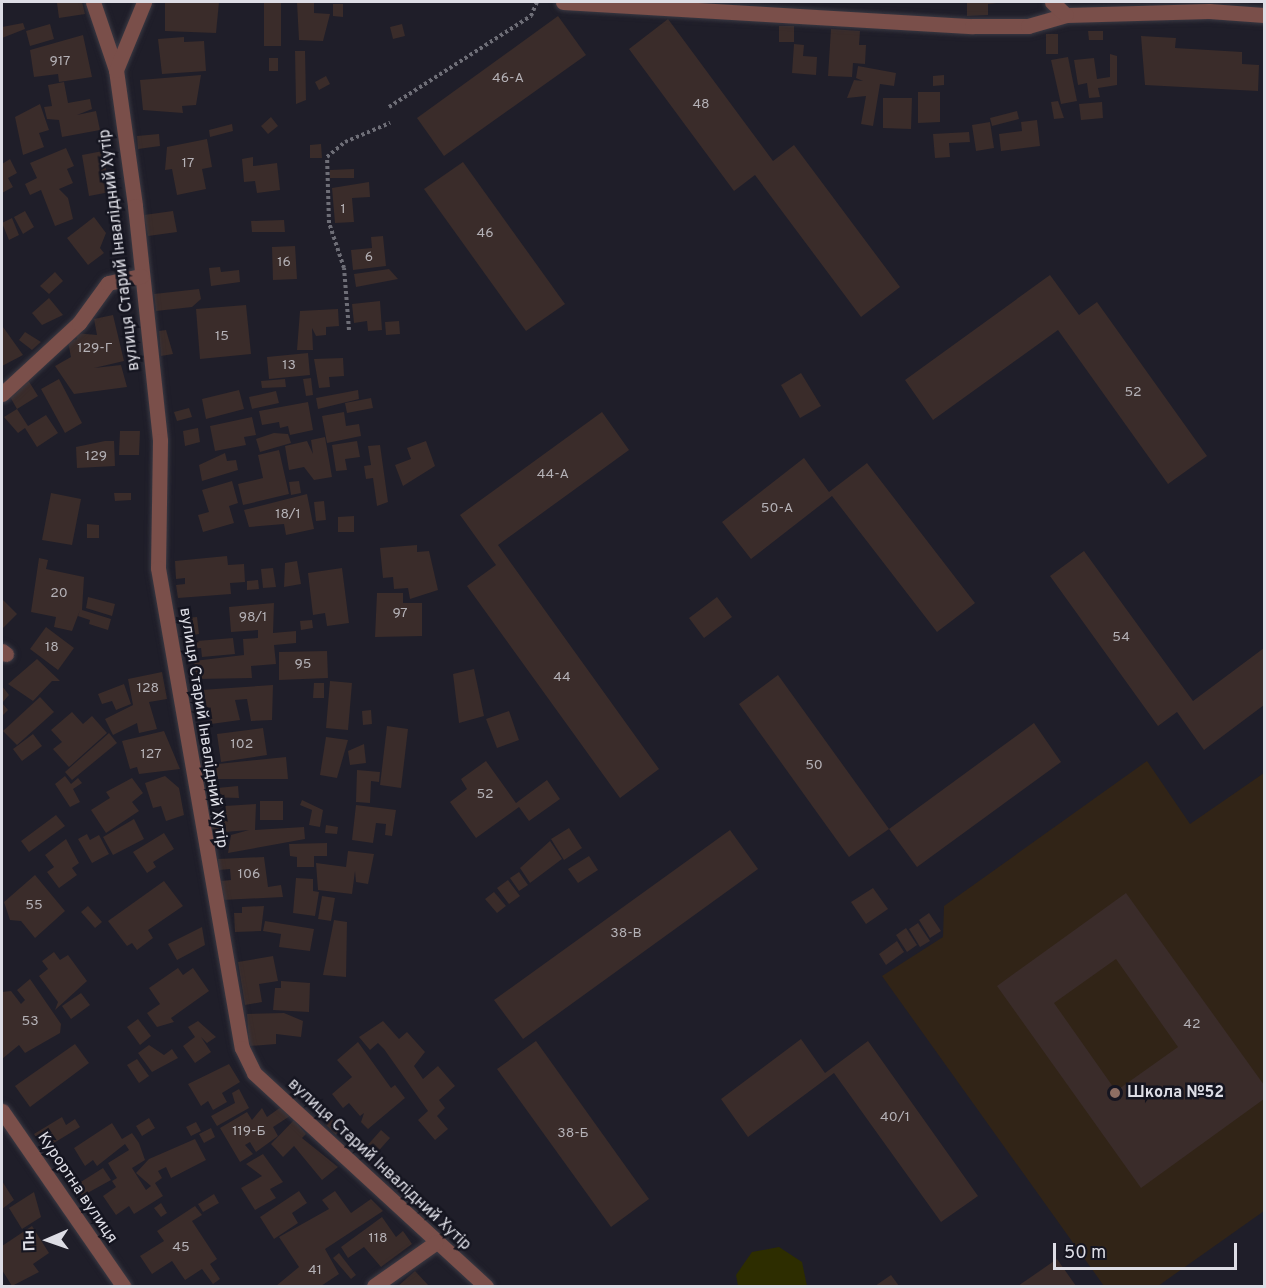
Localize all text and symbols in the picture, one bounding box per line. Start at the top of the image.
house number: 917 [50,54,70,70]
house number: 46-А [492,71,524,87]
house number: 48 [692,97,710,113]
street label: вулиця Старий Інвалідний Хутір [96,128,144,372]
house number: 17 [182,156,194,172]
house number: 1 [340,202,346,218]
house number: 46 [476,226,494,242]
house number: 6 [365,250,373,266]
house number: 16 [277,255,291,271]
house number: 15 [215,329,229,345]
house number: 129-Г [77,341,113,357]
house number: 13 [282,358,296,374]
house number: 52 [1124,385,1142,401]
house number: 129 [85,449,107,465]
house number: 44-А [537,467,569,483]
house number: 50-А [761,501,793,517]
house number: 18/1 [275,507,301,523]
house number: 20 [50,586,68,602]
street label: вулиця Старий Інвалідний Хутір [174,606,232,850]
house number: 97 [392,606,408,622]
house number: 98/1 [239,610,267,626]
house number: 54 [1112,630,1130,646]
house number: 18 [45,640,59,656]
house number: 95 [294,657,312,673]
house number: 44 [553,670,571,686]
house number: 128 [137,681,159,697]
house number: 102 [231,737,253,753]
house number: 127 [141,747,161,763]
house number: 50 [805,758,823,774]
house number: 52 [476,787,494,803]
house number: 106 [238,867,260,883]
house number: 55 [25,898,43,914]
house number: 38-В [610,926,642,942]
house number: 53 [21,1014,39,1030]
house number: 42 [1183,1017,1201,1033]
street label: вулиця Старий Інвалідний Хутір [283,1075,475,1255]
place label: Школа №52 [1127,1083,1224,1103]
marker: Школа №52 [1108,1086,1122,1100]
house number: 40/1 [880,1110,910,1126]
house number: 119-Б [232,1124,266,1140]
house number: 38-Б [557,1126,589,1142]
street label: Курортна вулиця [33,1129,121,1247]
north arrow [18,1210,78,1270]
text: Пн [20,1229,40,1252]
house number: 118 [369,1231,387,1247]
scale bar [1056,1231,1240,1269]
house number: 45 [172,1240,190,1256]
text: 50 m [1064,1242,1106,1265]
house number: 41 [308,1263,322,1279]

